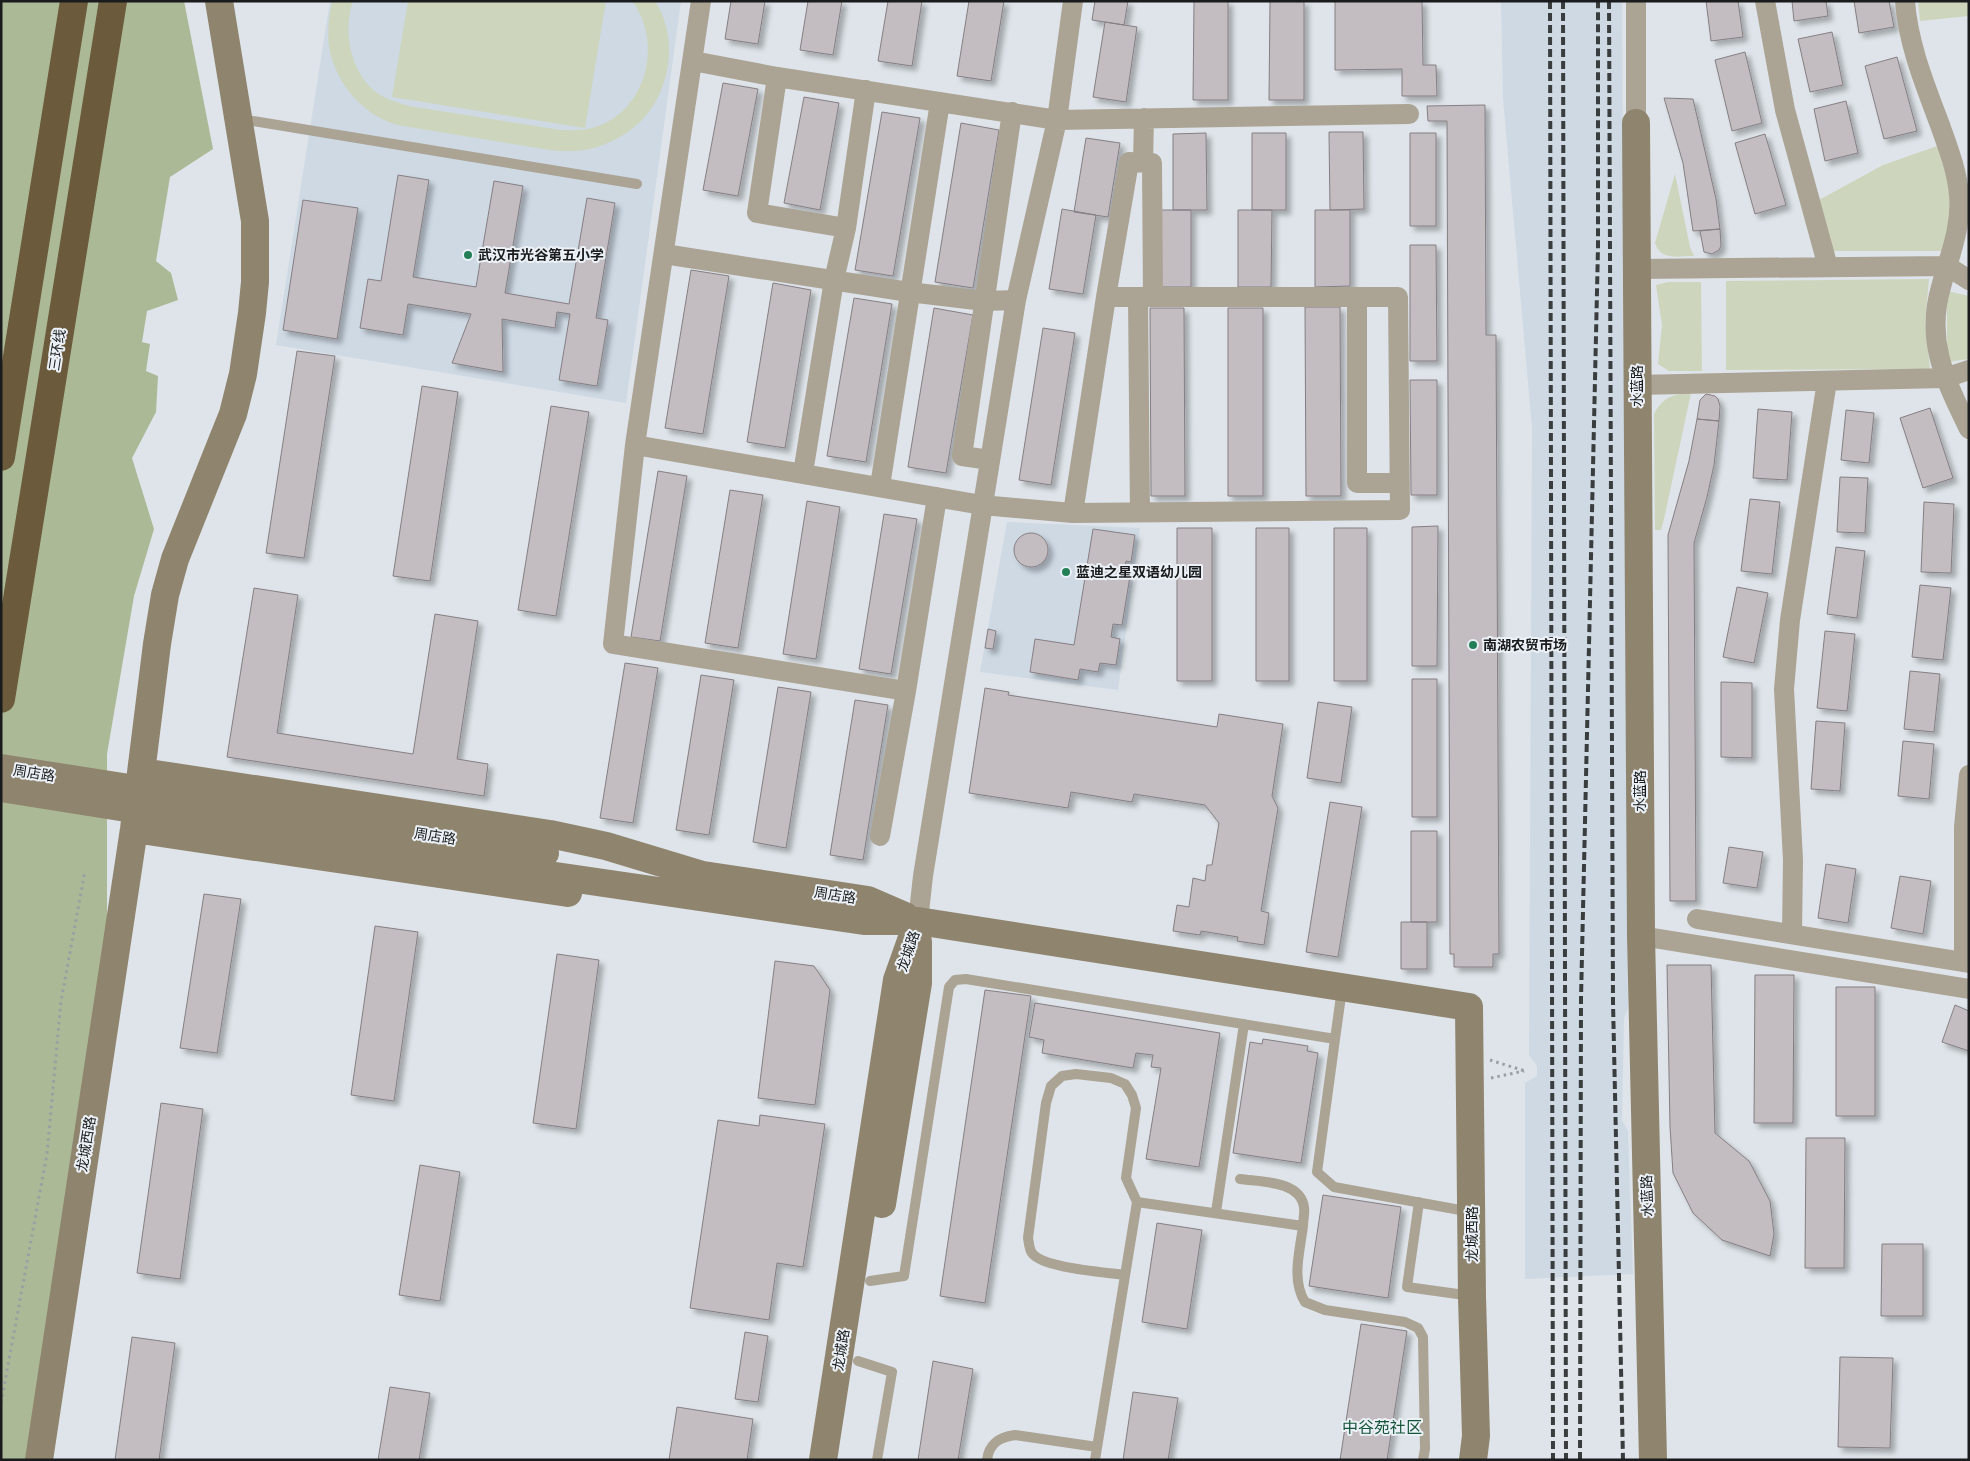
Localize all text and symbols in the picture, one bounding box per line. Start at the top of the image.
place label: 武汉市光谷第五小学 [478,247,604,264]
marker: 武汉市光谷第五小学 [462,249,474,261]
street label: 三环线 [46,328,69,372]
street label: 水蓝路 [1629,365,1646,407]
place label: 蓝迪之星双语幼儿园 [1076,564,1202,581]
marker: 蓝迪之星双语幼儿园 [1060,566,1072,578]
place label: 南湖农贸市场 [1483,637,1567,654]
marker: 南湖农贸市场 [1467,639,1479,651]
street label: 周店路 [12,762,56,785]
street label: 水蓝路 [1632,770,1649,812]
street label: 周店路 [413,825,457,848]
street label: 周店路 [813,884,857,907]
street label: 龙城路 [894,929,923,974]
street label: 龙城西路 [74,1115,99,1173]
street label: 水蓝路 [1638,1175,1657,1217]
street label: 龙城西路 [1464,1206,1481,1262]
street label: 龙城路 [830,1328,853,1372]
district label: 中谷苑社区 [1342,1418,1422,1437]

